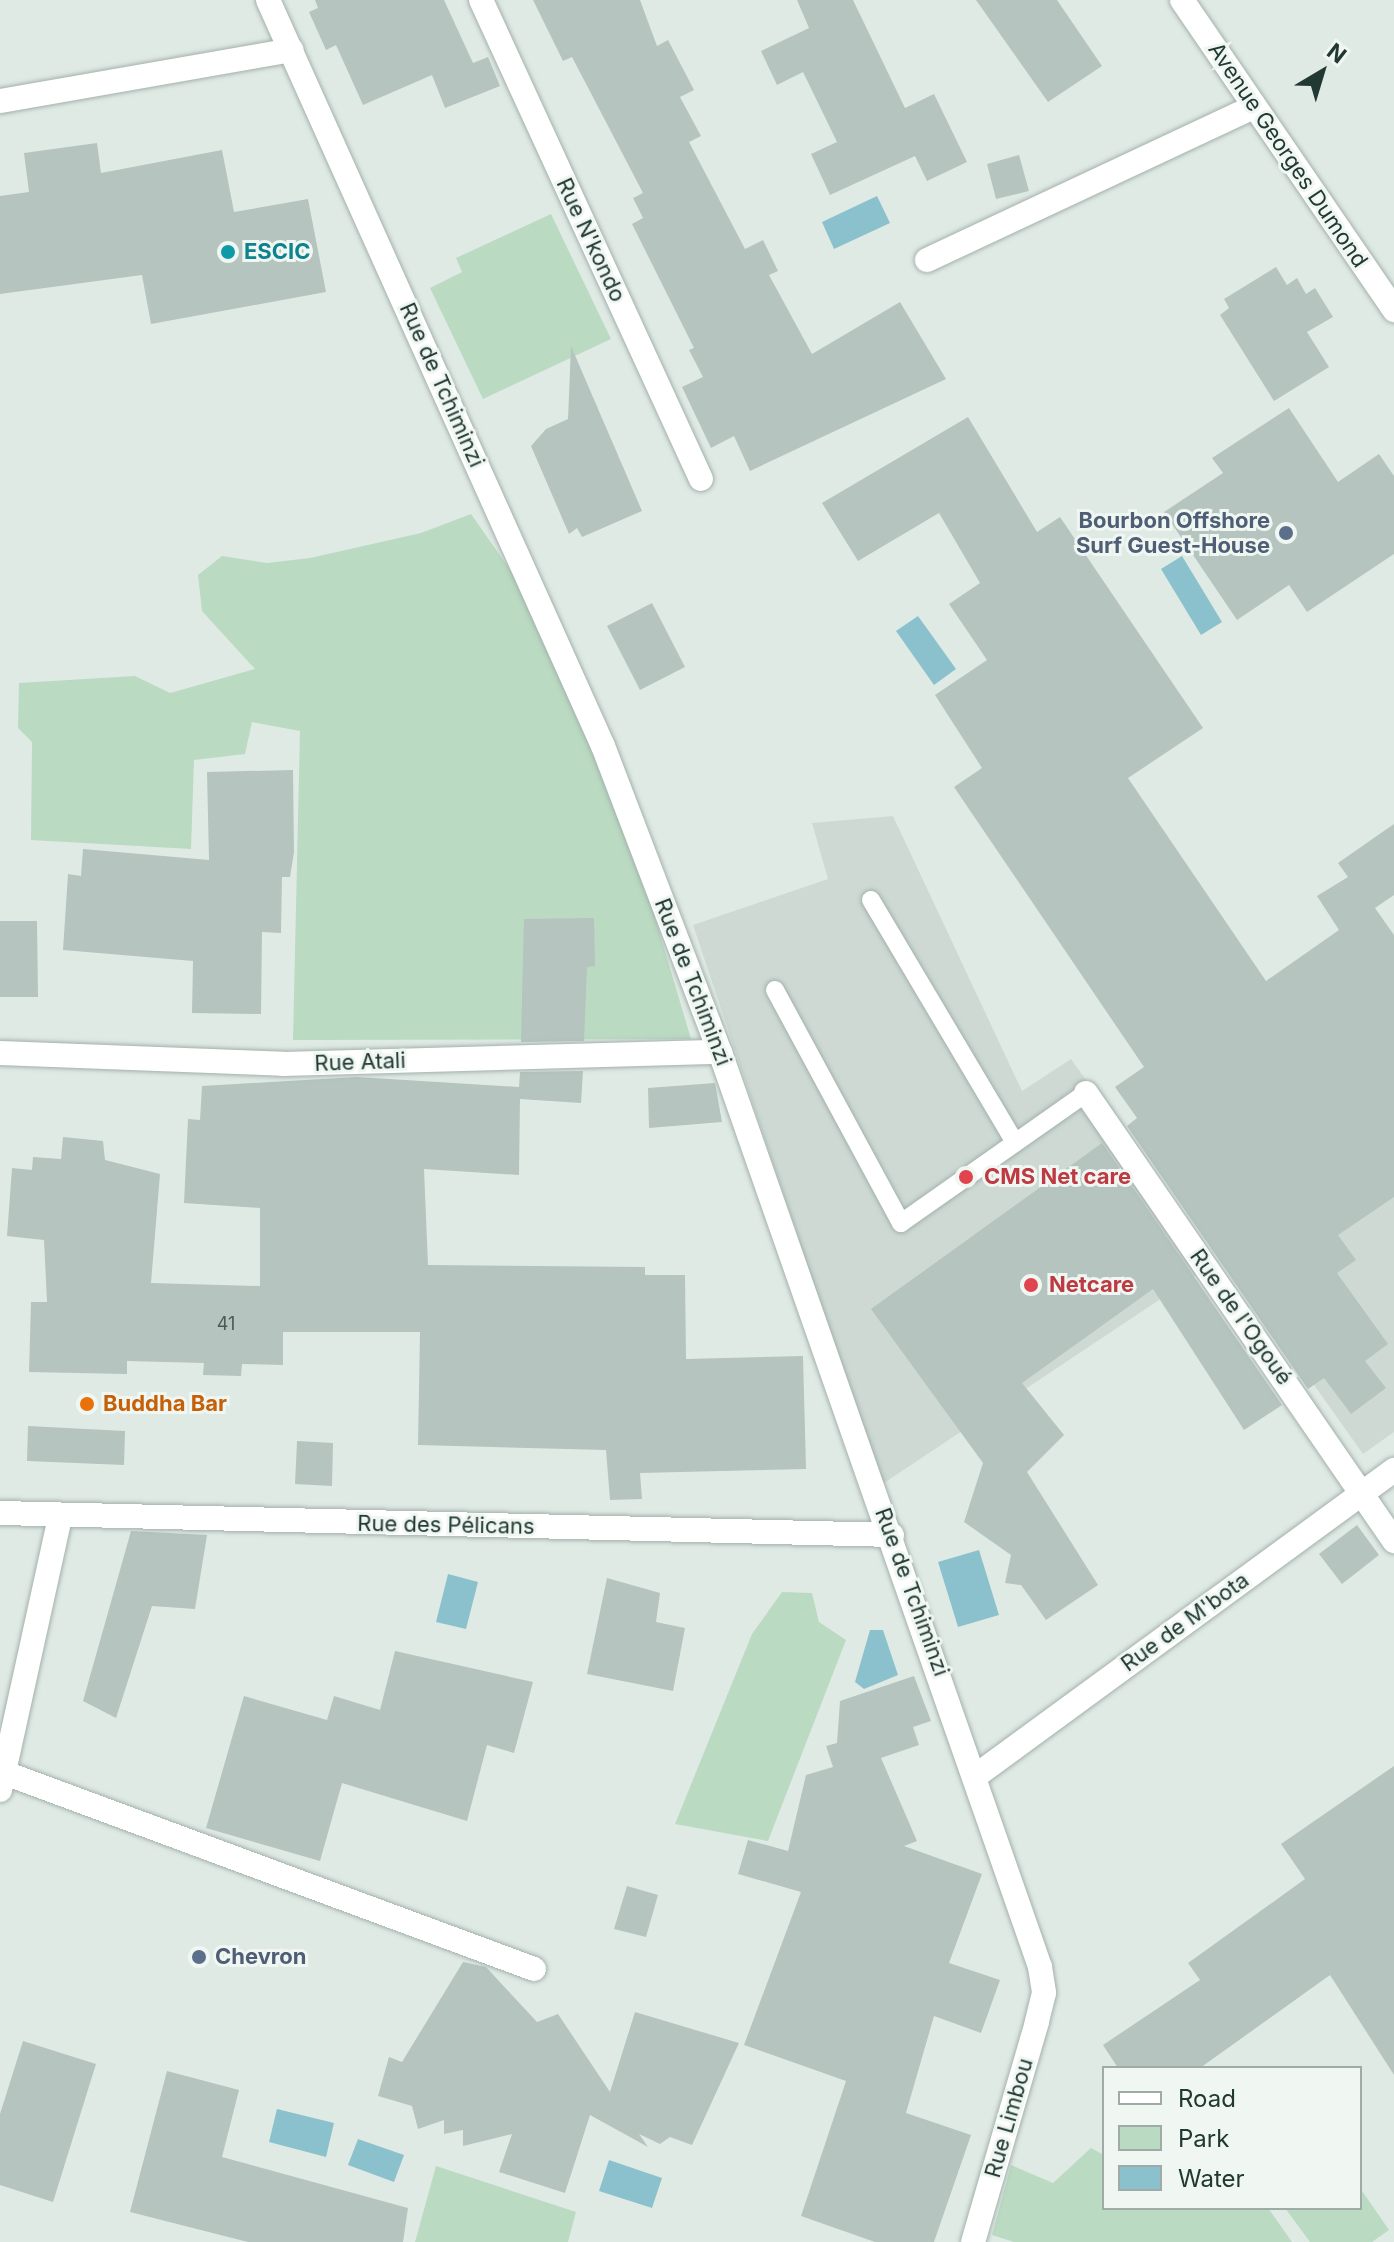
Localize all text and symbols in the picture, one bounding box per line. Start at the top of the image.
north arrow [1282,32,1362,112]
street label: Avenue Georges Dumond [1203,37,1373,273]
text: N [1322,38,1351,68]
street label: Rue N'kondo [551,174,631,306]
place label: ESCIC [244,239,310,265]
marker: ESCIC [219,243,237,261]
street label: Rue de Tchiminzi [394,299,490,471]
place label: Bourbon Offshore Surf Guest-House [1076,507,1270,558]
marker: Bourbon Offshore Surf Guest-House [1277,524,1295,542]
street label: Rue de Tchiminzi [649,895,737,1069]
street label: Rue Atali [314,1047,406,1077]
place label: CMS Net care [984,1164,1131,1190]
marker: CMS Net care [955,1166,977,1188]
street label: Rue de l'Ogoué [1184,1244,1298,1390]
place label: Netcare [1049,1272,1134,1298]
marker: Netcare [1020,1274,1042,1296]
house number: 41 [217,1313,235,1335]
place label: Buddha Bar [103,1391,227,1417]
marker: Buddha Bar [78,1395,96,1413]
street label: Rue de Tchiminzi [869,1504,955,1680]
street label: Rue des Pélicans [357,1510,535,1540]
street label: Rue de M'bota [1116,1567,1254,1677]
place label: Chevron [215,1944,306,1970]
marker: Chevron [190,1948,208,1966]
street label: Rue Limbou [979,2055,1039,2181]
legend [1102,2066,1362,2210]
text: Road [1178,2084,1236,2113]
text: Park [1178,2124,1229,2153]
text: Water [1178,2164,1245,2193]

